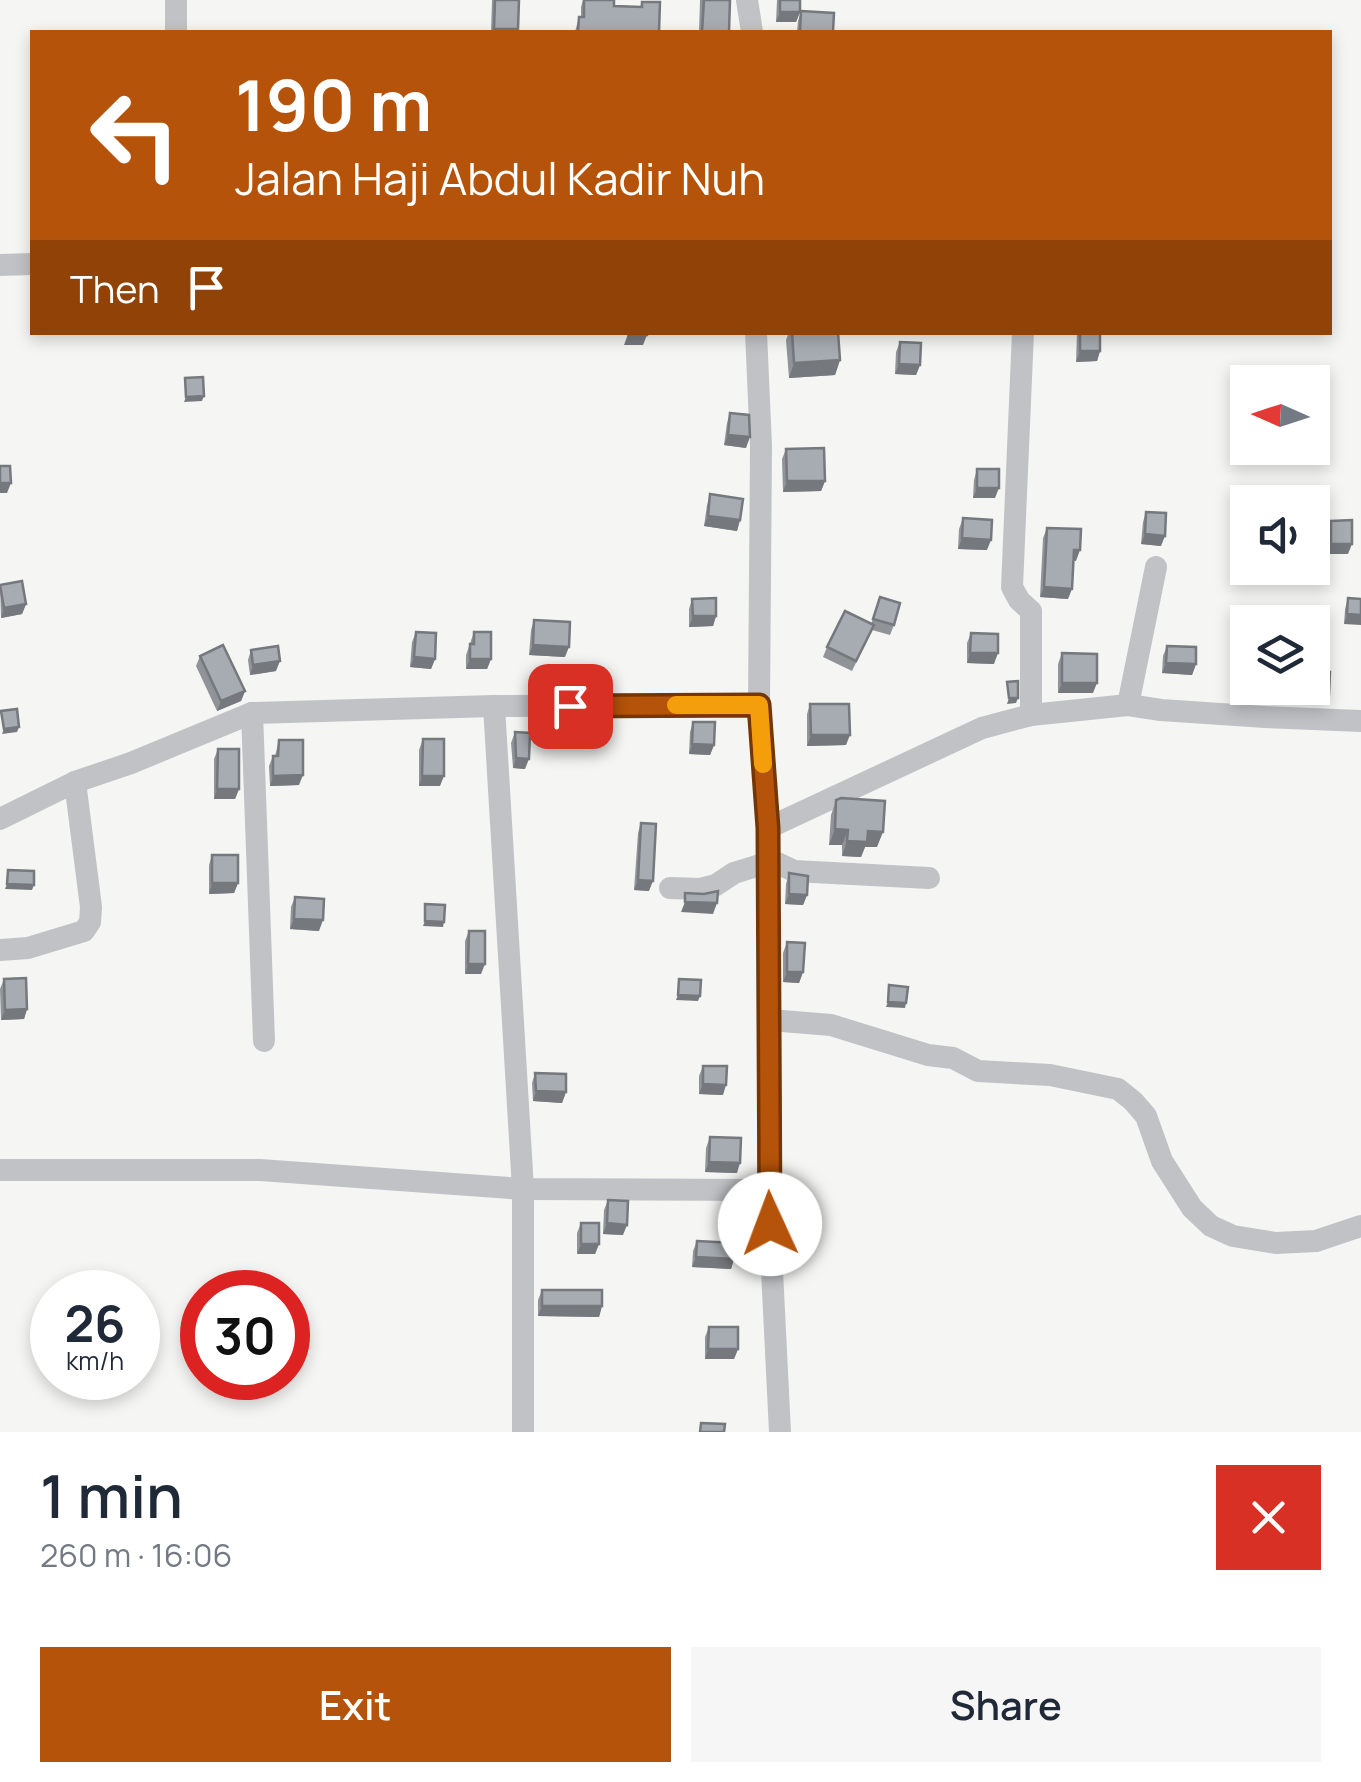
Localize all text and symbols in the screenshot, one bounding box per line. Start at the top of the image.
text: 190 m [235,56,432,152]
icon: left [70,70,200,200]
text: Jalan Haji Abdul Kadir Nuh [235,147,765,209]
icon: arrive [179,260,234,315]
text: Then [70,262,159,314]
north arrow [1230,365,1330,465]
map controls [1230,365,1330,705]
button: sound [1230,485,1330,585]
button: layers [1230,605,1330,705]
pin [528,664,613,749]
icon: arrive [543,679,598,734]
position arrow [718,1172,822,1276]
speed limit sign: 30 [180,1270,310,1400]
text: 26 [65,1289,125,1357]
text: km/h [66,1343,124,1378]
text: 1 min [40,1454,183,1536]
button: close [1216,1465,1321,1570]
text: 260 m · 16:06 [40,1533,232,1577]
button: Exit [40,1647,671,1762]
button: Share [691,1647,1321,1762]

